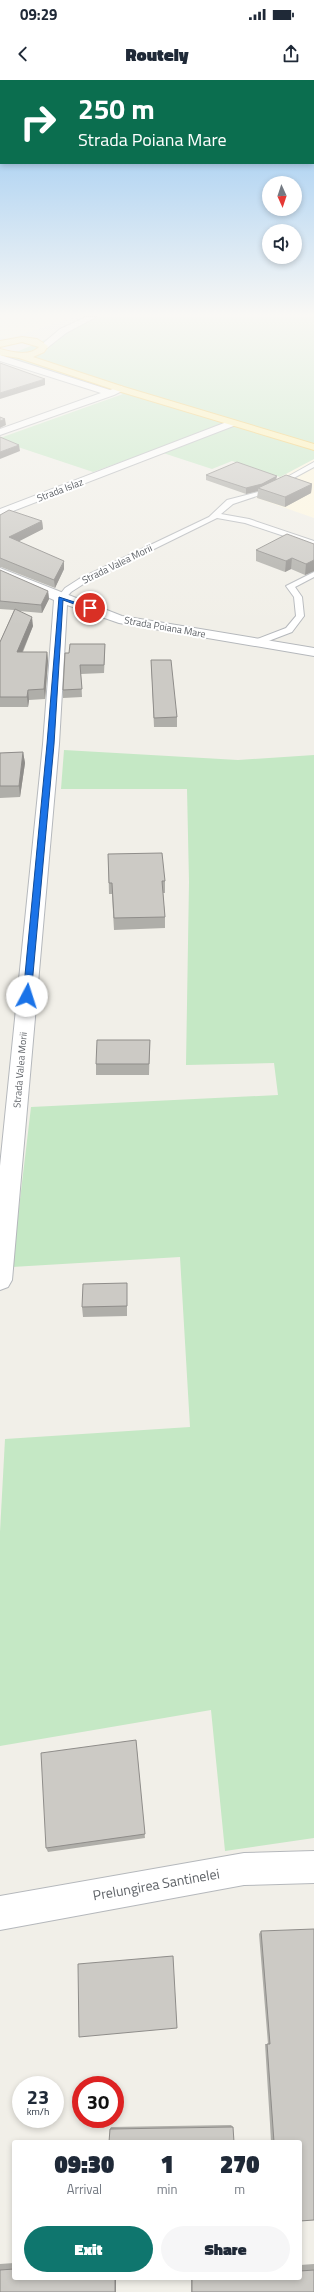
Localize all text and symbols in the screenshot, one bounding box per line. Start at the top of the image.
text: 09:29 [20,3,57,26]
text: Routely [125,41,189,68]
icon: back [12,43,34,65]
icon: share [280,43,302,65]
text: 250 m [78,87,155,130]
icon: right [12,96,64,148]
text: Strada Poiana Mare [78,126,227,153]
north arrow [262,176,302,216]
map controls [262,176,302,264]
button: sound [262,224,302,264]
street label: Strada Islaz [35,474,86,506]
street label: Strada Valea Morii [79,541,155,587]
pin [73,591,107,625]
icon: arrive [79,597,101,619]
street label: Strada Poiana Mare [123,612,207,642]
position arrow [6,975,48,1017]
street label: Strada Valea Morii [9,1031,31,1109]
street label: Prelungirea Santinelei [91,1863,221,1905]
speed limit sign: 30 [72,2076,124,2128]
text: 23 [27,2081,49,2112]
text: km/h [27,2104,49,2119]
text: 09:30 [54,2146,114,2182]
text: 1 [160,2146,174,2182]
text: 270 [220,2146,259,2182]
text: Arrival [67,2179,102,2199]
text: min [157,2179,177,2199]
text: m [234,2179,245,2199]
button: Exit [24,2226,153,2272]
button: Share [161,2226,290,2272]

